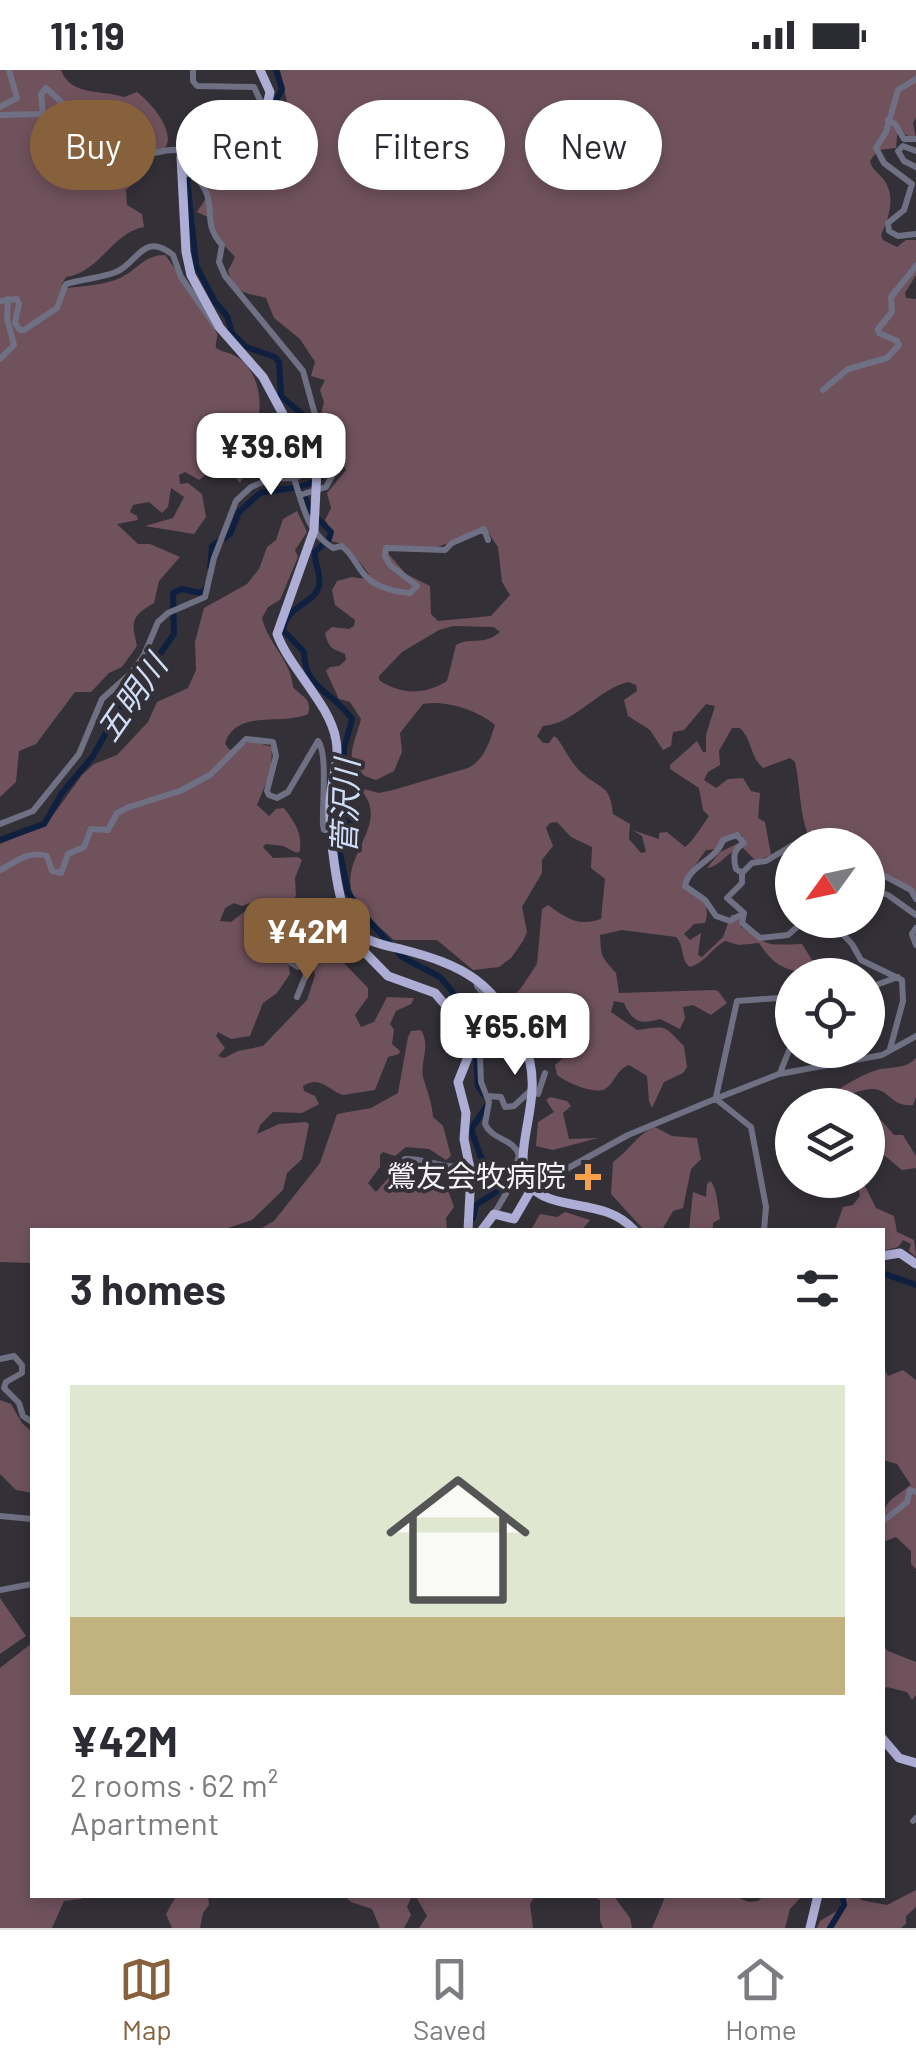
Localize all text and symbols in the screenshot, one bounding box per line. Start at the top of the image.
text: 11:19 [50,12,125,58]
chip: Buy [30,100,156,190]
chip: Rent [176,100,318,190]
chip: Filters [338,100,505,190]
chip: New [525,100,662,190]
pin: ¥39.6M [190,413,352,498]
text: ¥39.6M [219,426,323,464]
water label: 五明川 [87,644,175,747]
water label: 菅沢川 [323,755,365,856]
north arrow [775,828,885,938]
map controls [775,828,885,1198]
pin: ¥42M [248,898,366,983]
text: ¥42M [266,911,348,949]
button: locate [775,958,885,1068]
pin: ¥65.6M [434,993,596,1078]
text: ¥65.6M [462,1006,568,1044]
button: layers [775,1088,885,1198]
place label: 鶯友会牧病院 [386,1157,566,1193]
marker: 鶯友会牧病院 [575,1164,601,1190]
icon: filters [790,1261,845,1316]
text: 3 homes [70,1263,226,1313]
icon: home [368,1450,548,1630]
text: ¥42M [70,1715,178,1765]
text: 2 rooms · 62 m² [70,1765,278,1803]
text: Apartment [70,1803,219,1841]
tab: Map [119,1952,174,2046]
tab: Saved [413,1952,486,2046]
tab: Home [725,1952,797,2046]

